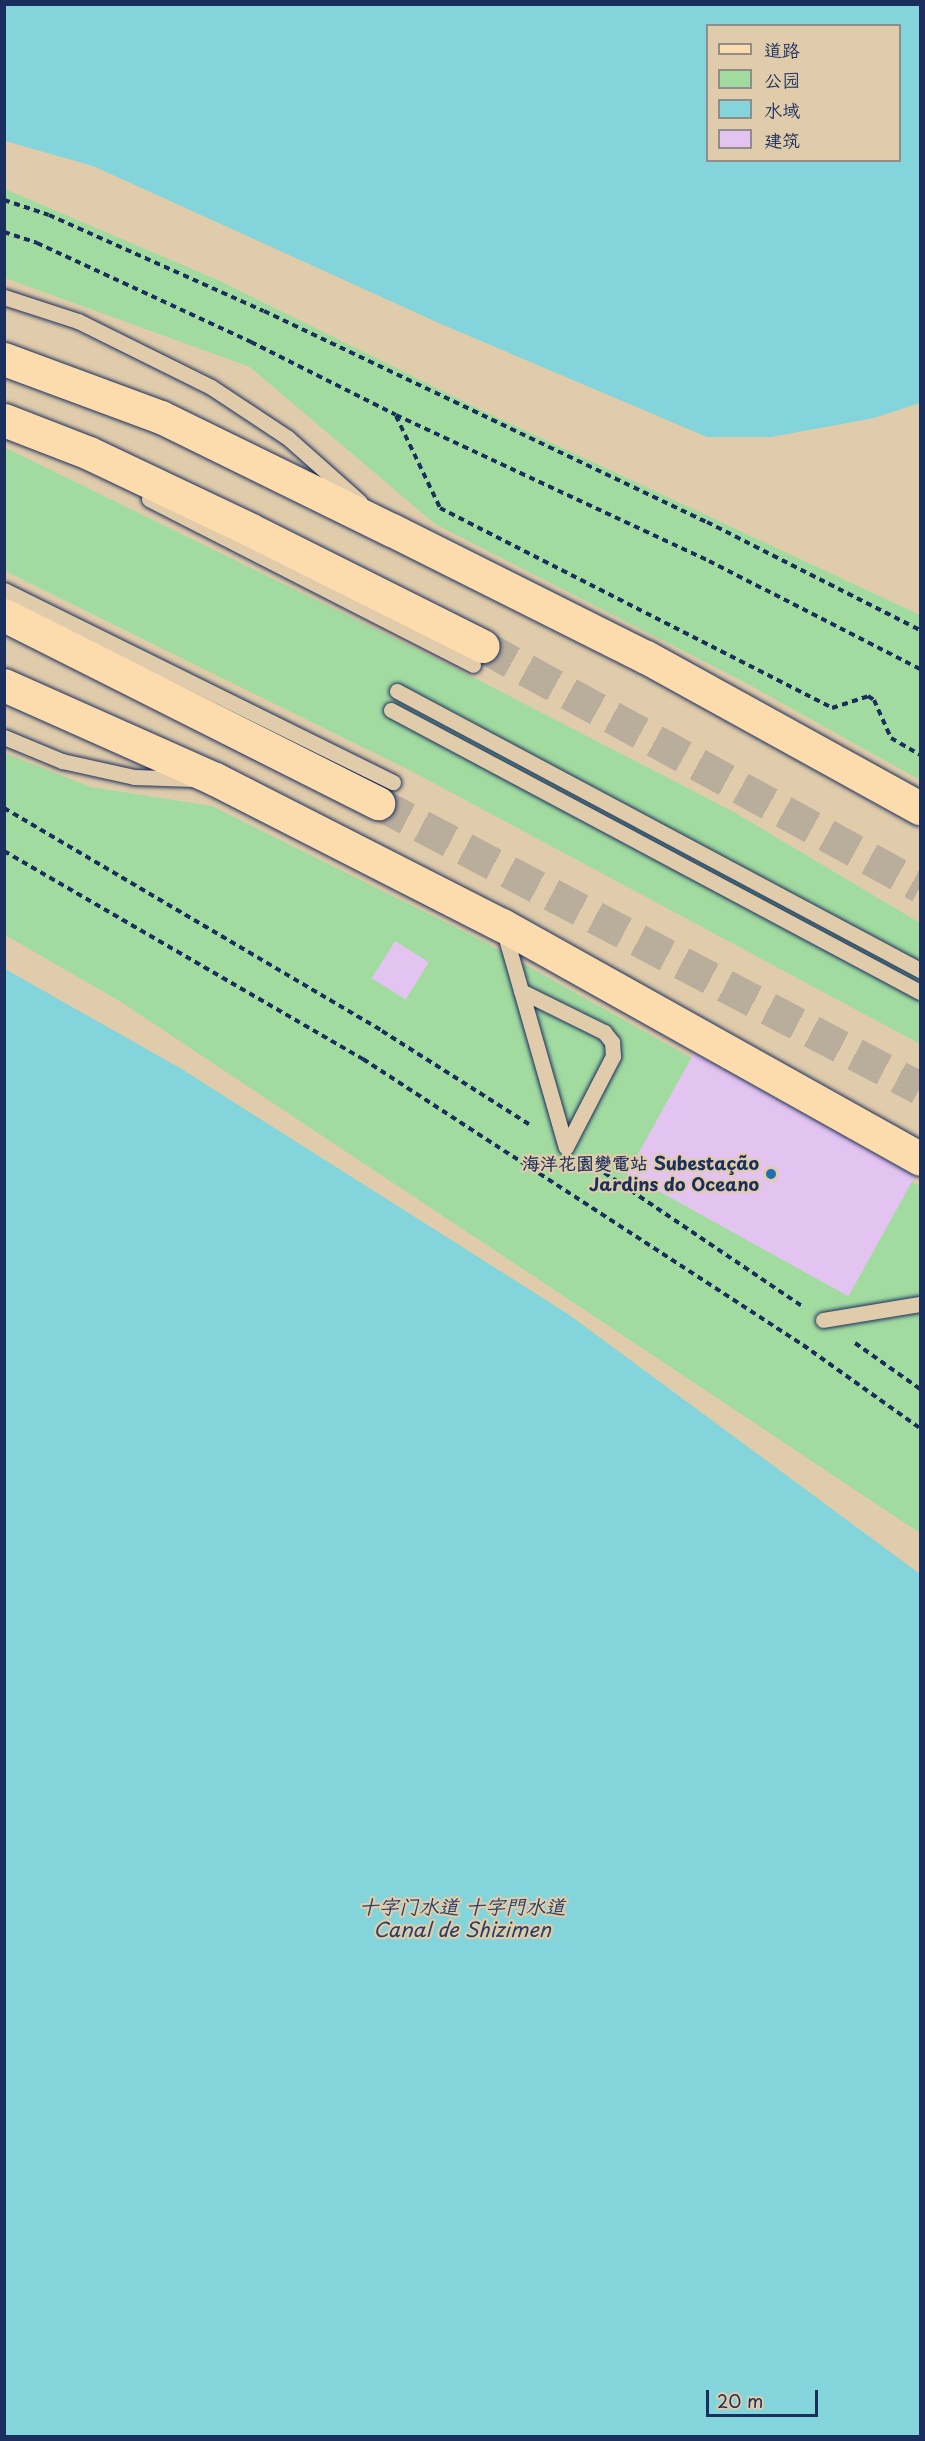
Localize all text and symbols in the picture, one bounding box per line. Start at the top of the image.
legend [706,24,901,162]
text: 道路 [764,36,800,63]
text: 公园 [764,66,800,93]
text: 水域 [764,96,800,123]
text: 建筑 [764,126,800,153]
place label: 海洋花園變電站 Subestação Jardins do Oceano [522,1153,759,1196]
marker: 海洋花園變電站 Subestação Jardins do Oceano [764,1167,778,1181]
water label: 十字门水道 十字門水道 Canal de Shizimen [359,1894,565,1941]
scale bar [709,2378,822,2416]
text: 20 m [717,2387,763,2414]

